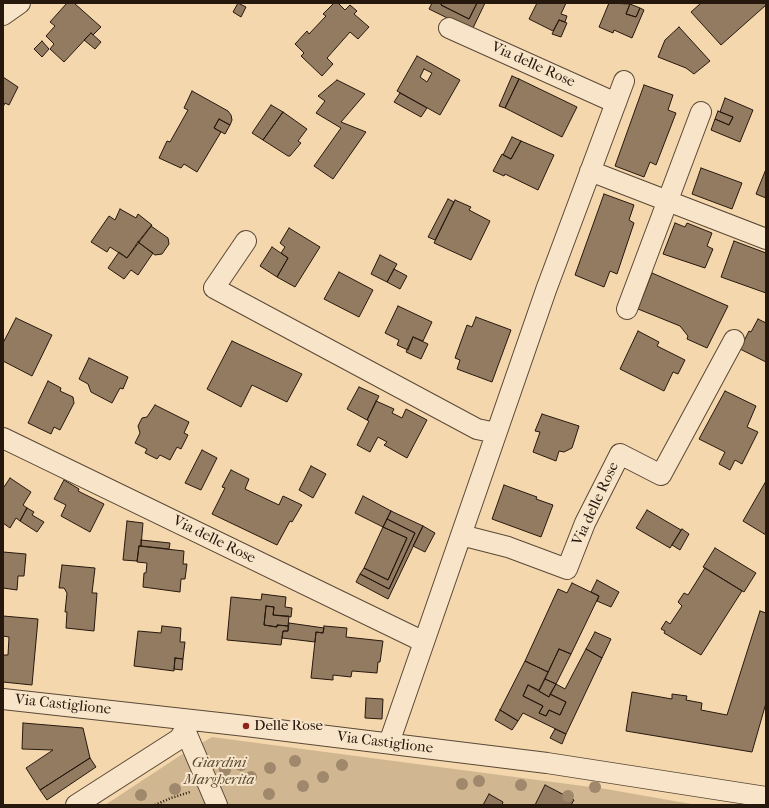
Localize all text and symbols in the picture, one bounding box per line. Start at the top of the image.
street label: Via delle Rose [488,38,578,92]
street label: Via delle Rose [569,459,623,549]
street label: Via delle Rose [170,512,258,568]
street label: Via Castiglione [14,691,112,719]
place label: Delle Rose [254,717,323,735]
marker: Delle Rose [241,721,251,731]
street label: Via Castiglione [336,728,434,758]
park label: Giardini Margherita [184,754,254,789]

